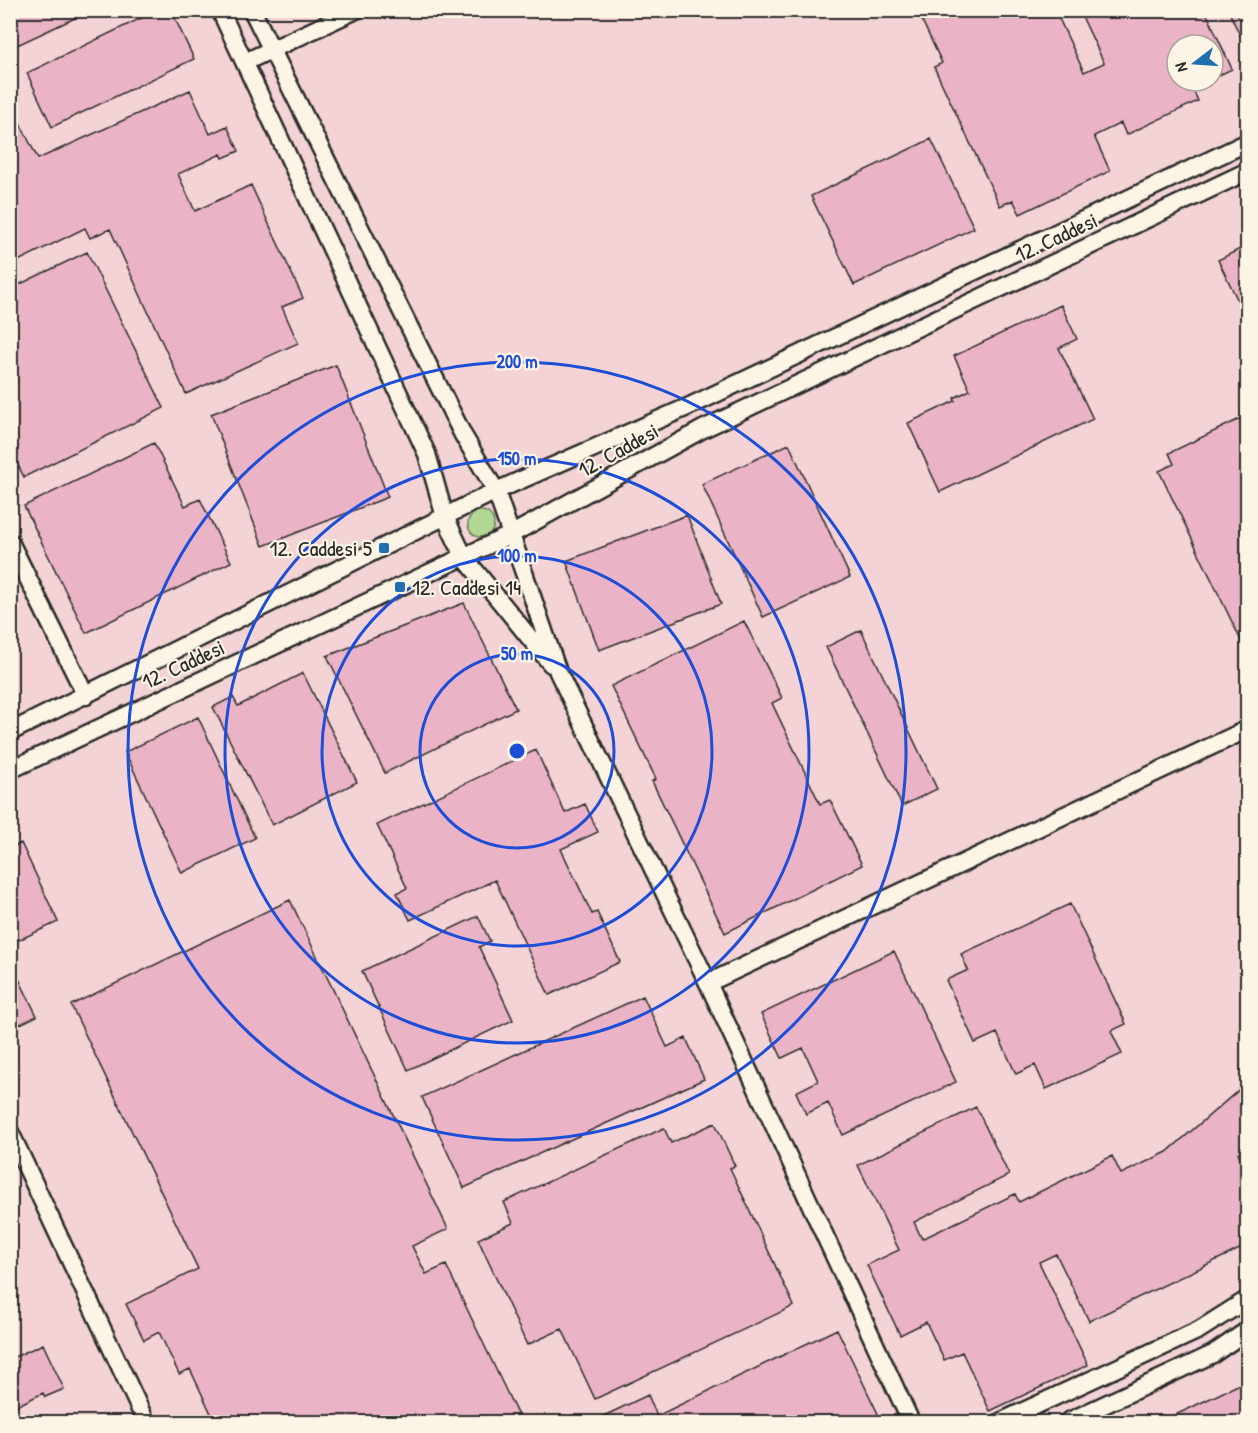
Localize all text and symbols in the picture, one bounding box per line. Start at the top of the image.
north arrow [1165,33,1225,93]
text: N [1169,60,1192,75]
street label: 12. Caddesi [1010,205,1102,269]
text: 200 m [497,349,537,374]
street label: 12. Caddesi [572,416,664,484]
text: 150 m [498,446,536,471]
place label: 12. Caddesi 5 [270,533,372,563]
marker: 12. Caddesi 5 [377,541,391,555]
text: 100 m [497,543,537,568]
place label: 12. Caddesi 14 [412,572,521,602]
marker: 12. Caddesi 14 [393,580,407,594]
street label: 12. Caddesi [137,632,229,696]
text: 50 m [501,641,533,666]
centre of rings [507,741,527,761]

